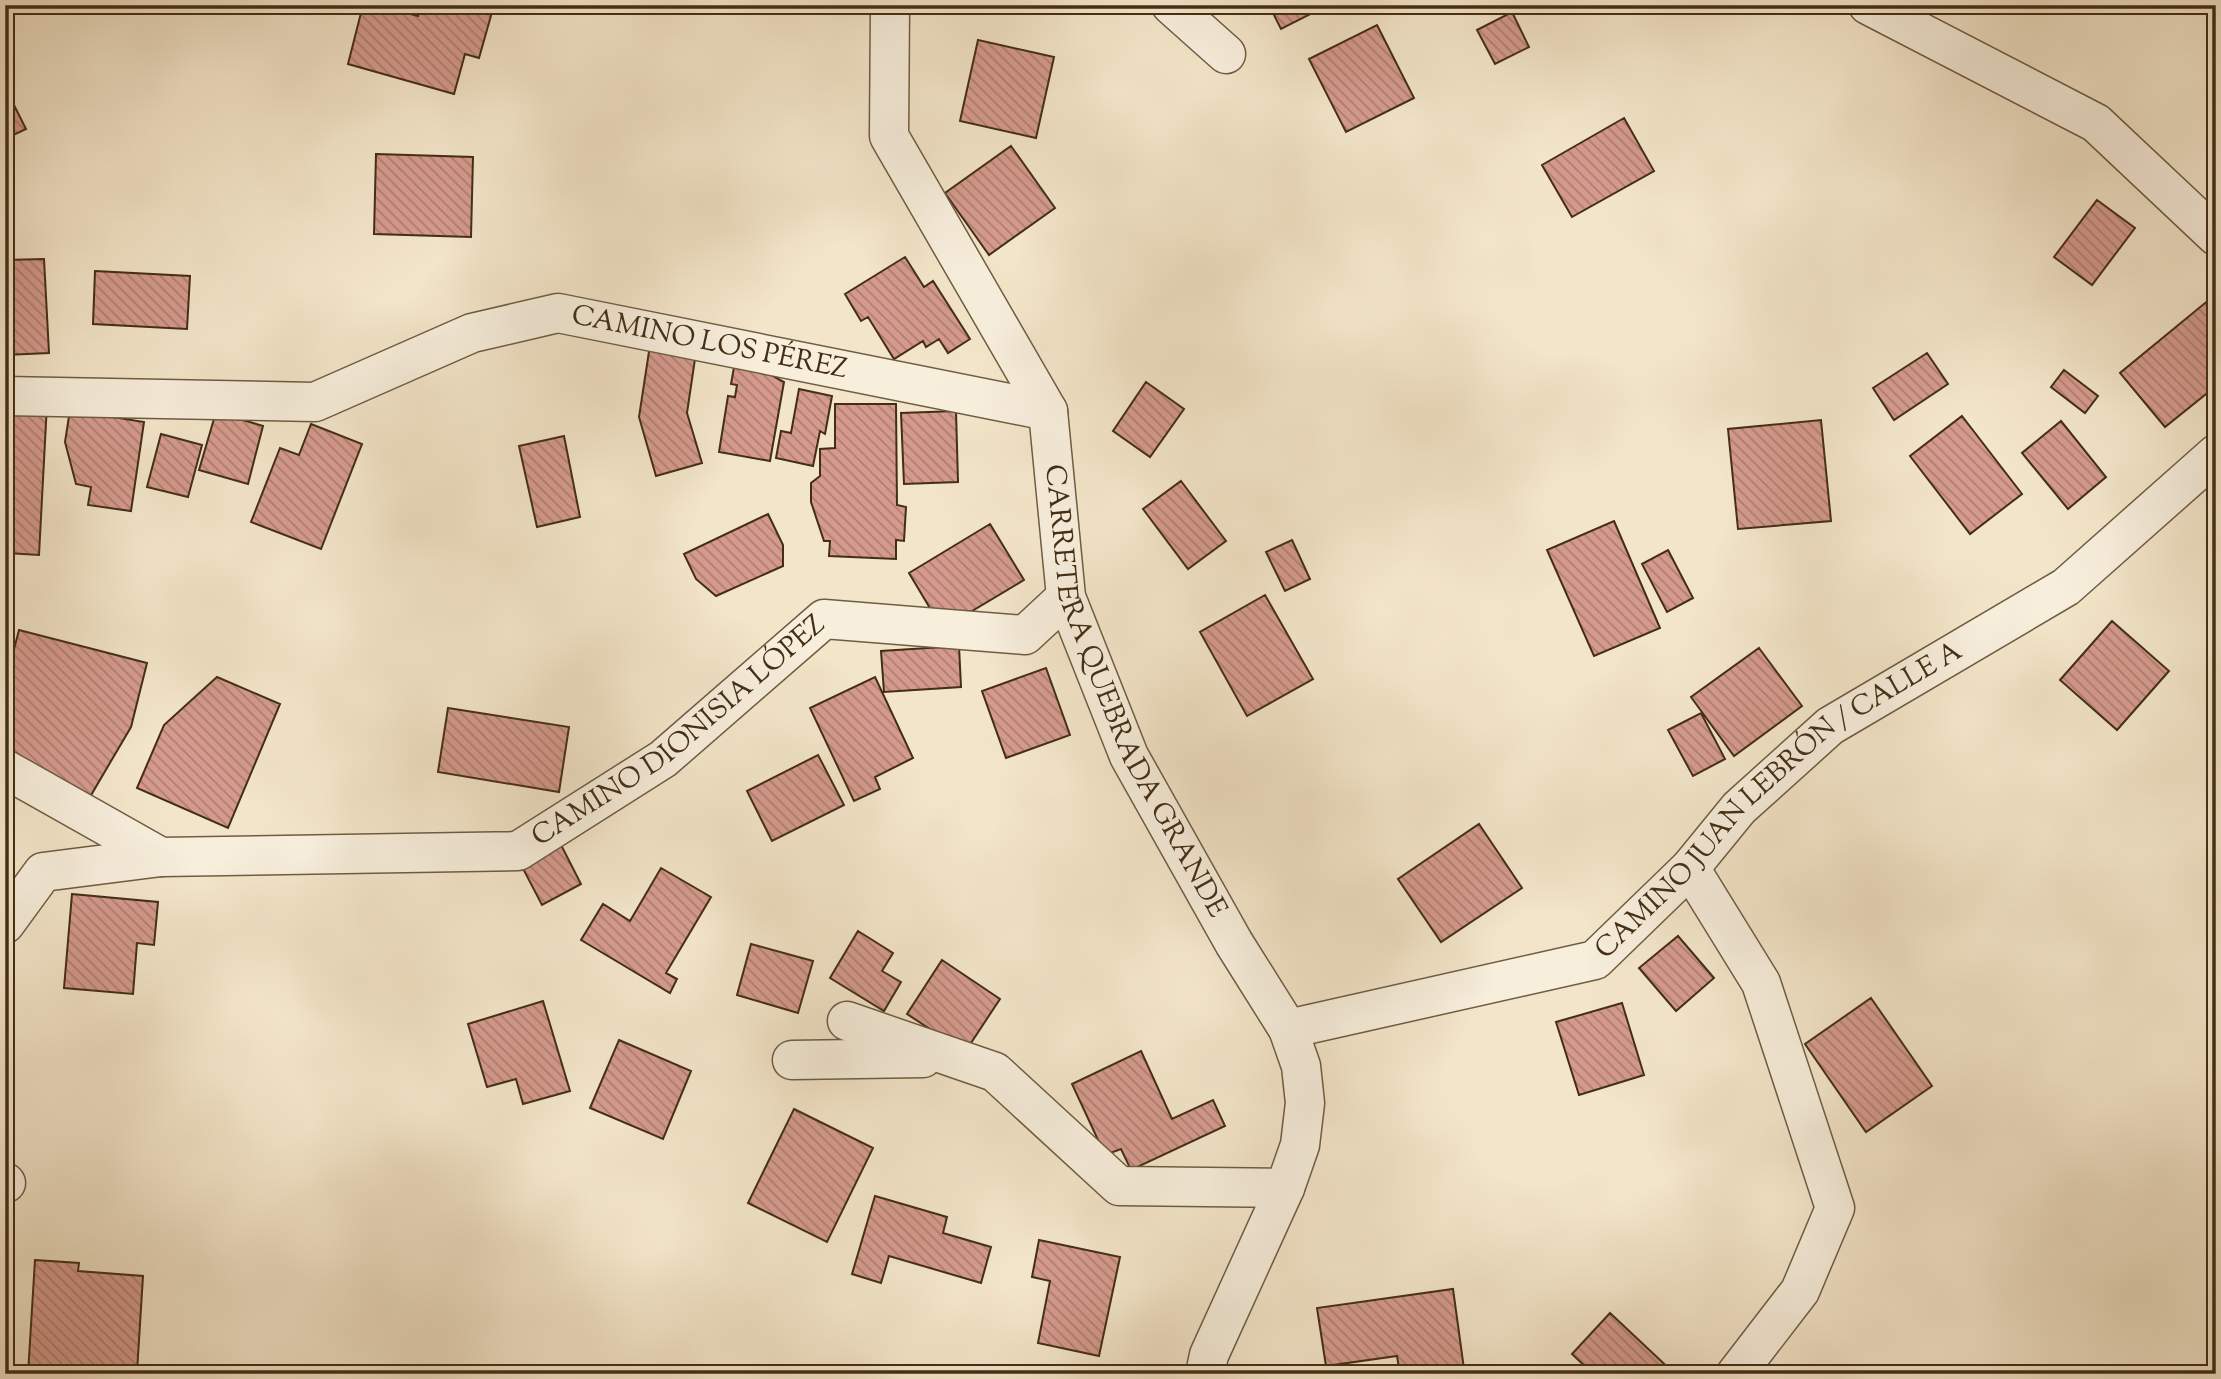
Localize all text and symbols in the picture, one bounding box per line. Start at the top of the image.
street label: CAMINO LOS PÉREZ [568,296,851,390]
street label: CARRETERA QUEBRADA GRANDE [1033,463,1236,925]
street label: CAMINO DIONISIA LÓPEZ [524,606,835,857]
street label: CAMINO JUAN LEBRÓN / CALLE A [1587,632,1970,969]

